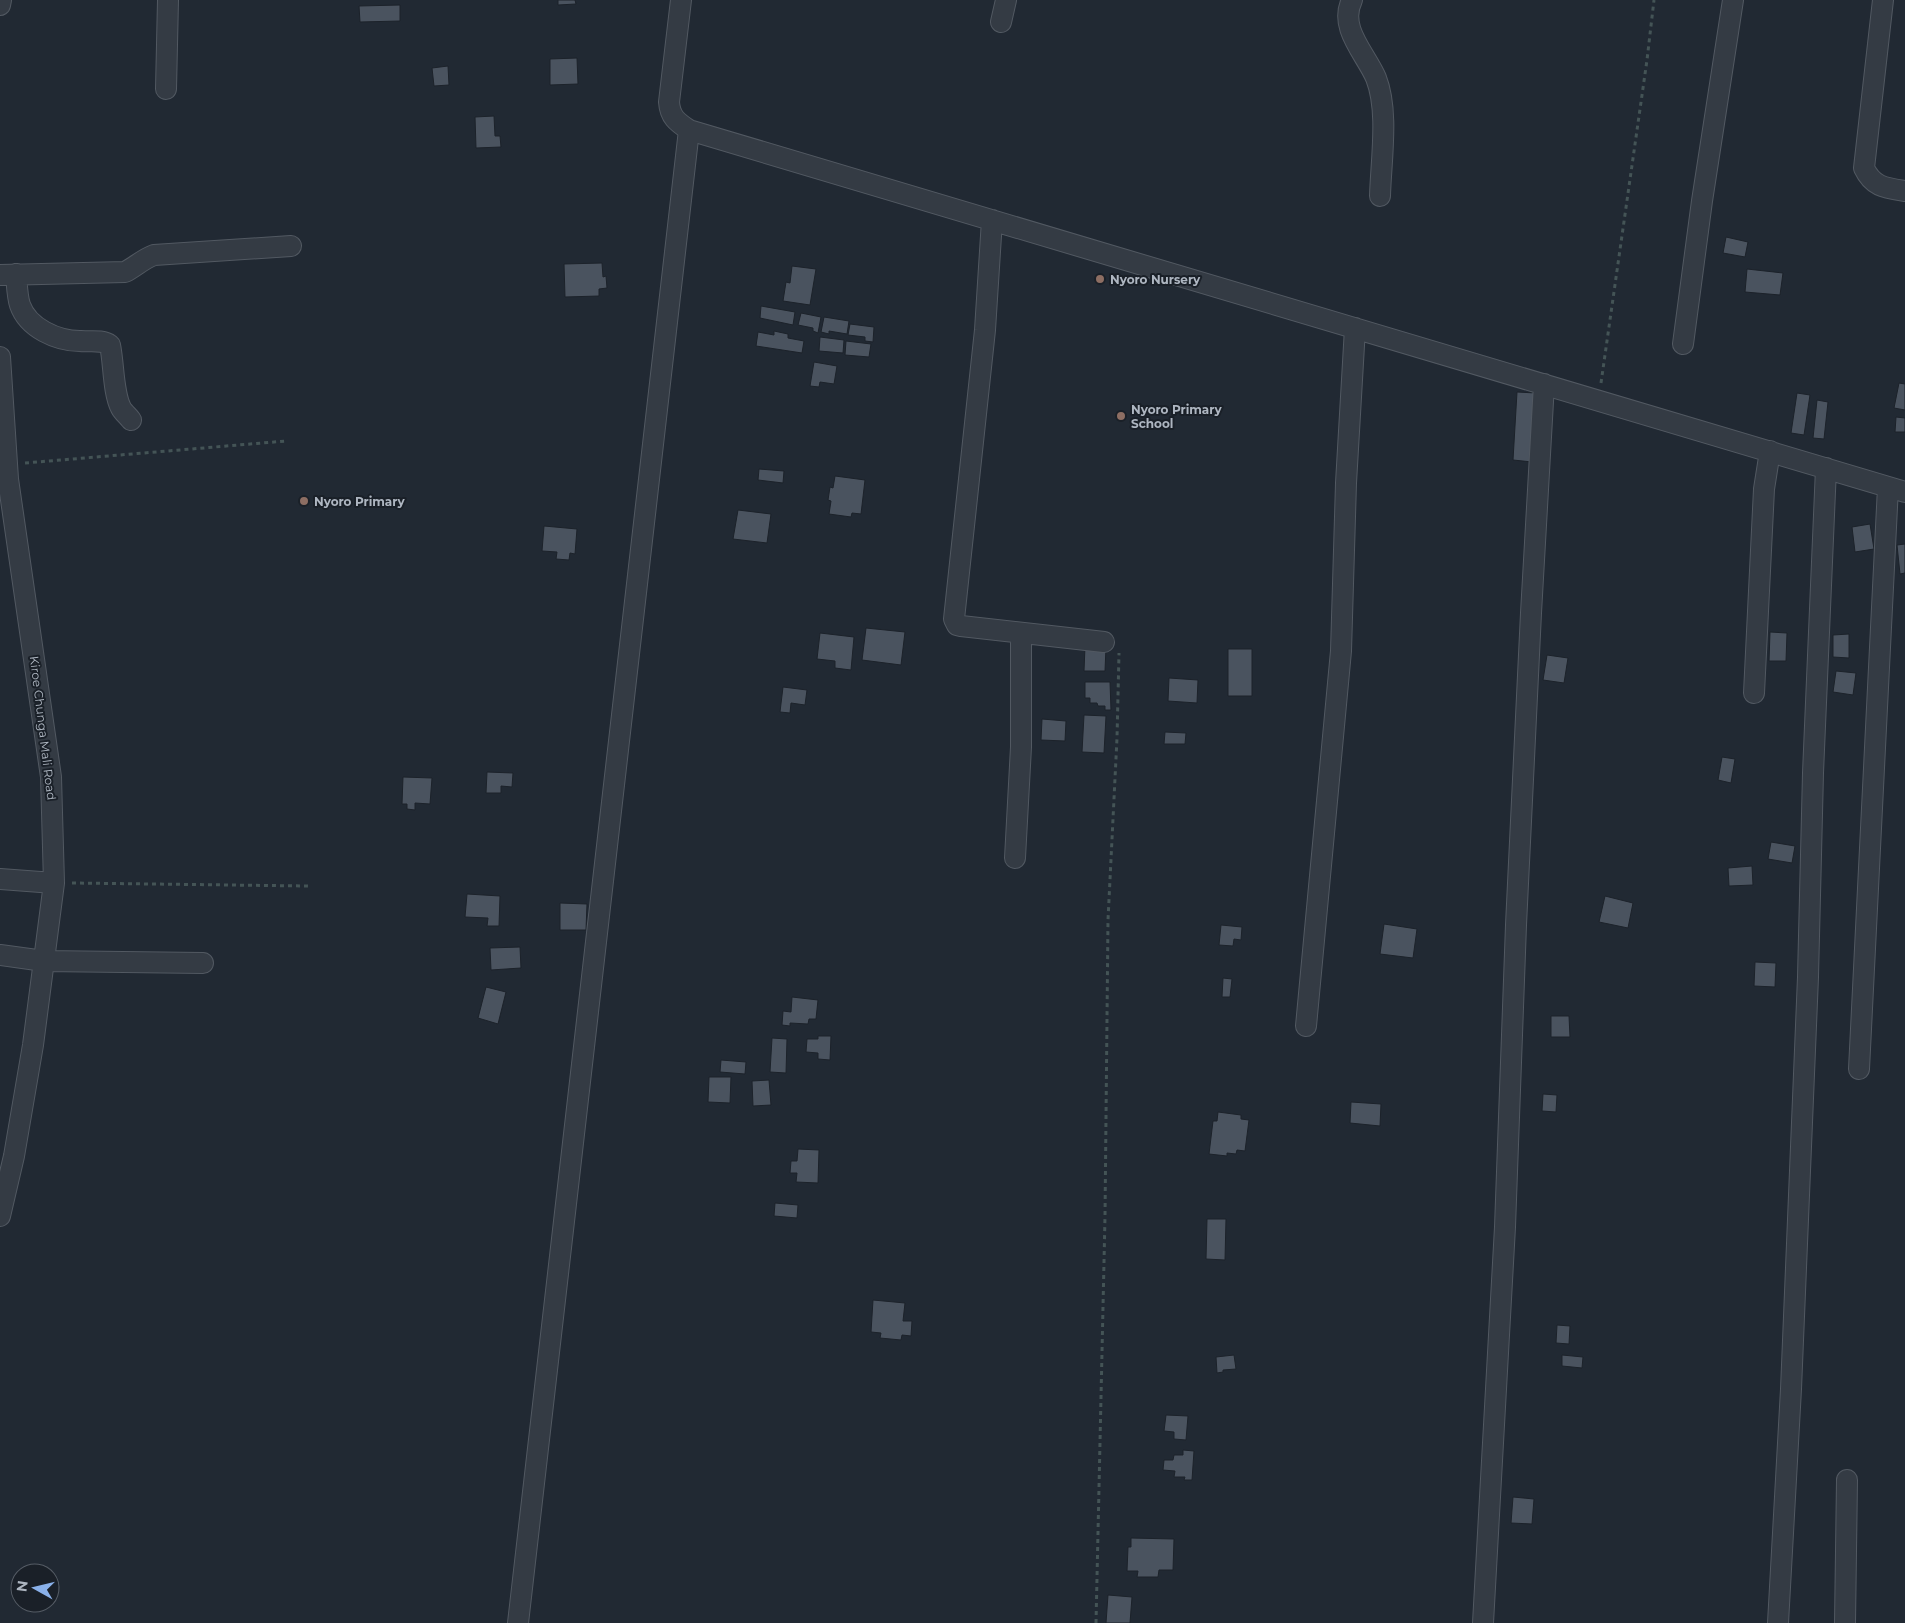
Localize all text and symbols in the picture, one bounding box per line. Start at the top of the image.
place label: Nyoro Nursery [1110,272,1201,287]
marker: Nyoro Nursery [1094,273,1106,285]
place label: Nyoro Primary School [1131,402,1222,431]
marker: Nyoro Primary School [1115,410,1127,422]
place label: Nyoro Primary [314,494,405,509]
marker: Nyoro Primary [298,495,310,507]
street label: Kiroe Chunga Mali Road [27,655,59,801]
north arrow [10,1563,60,1613]
text: N [12,1579,32,1593]

